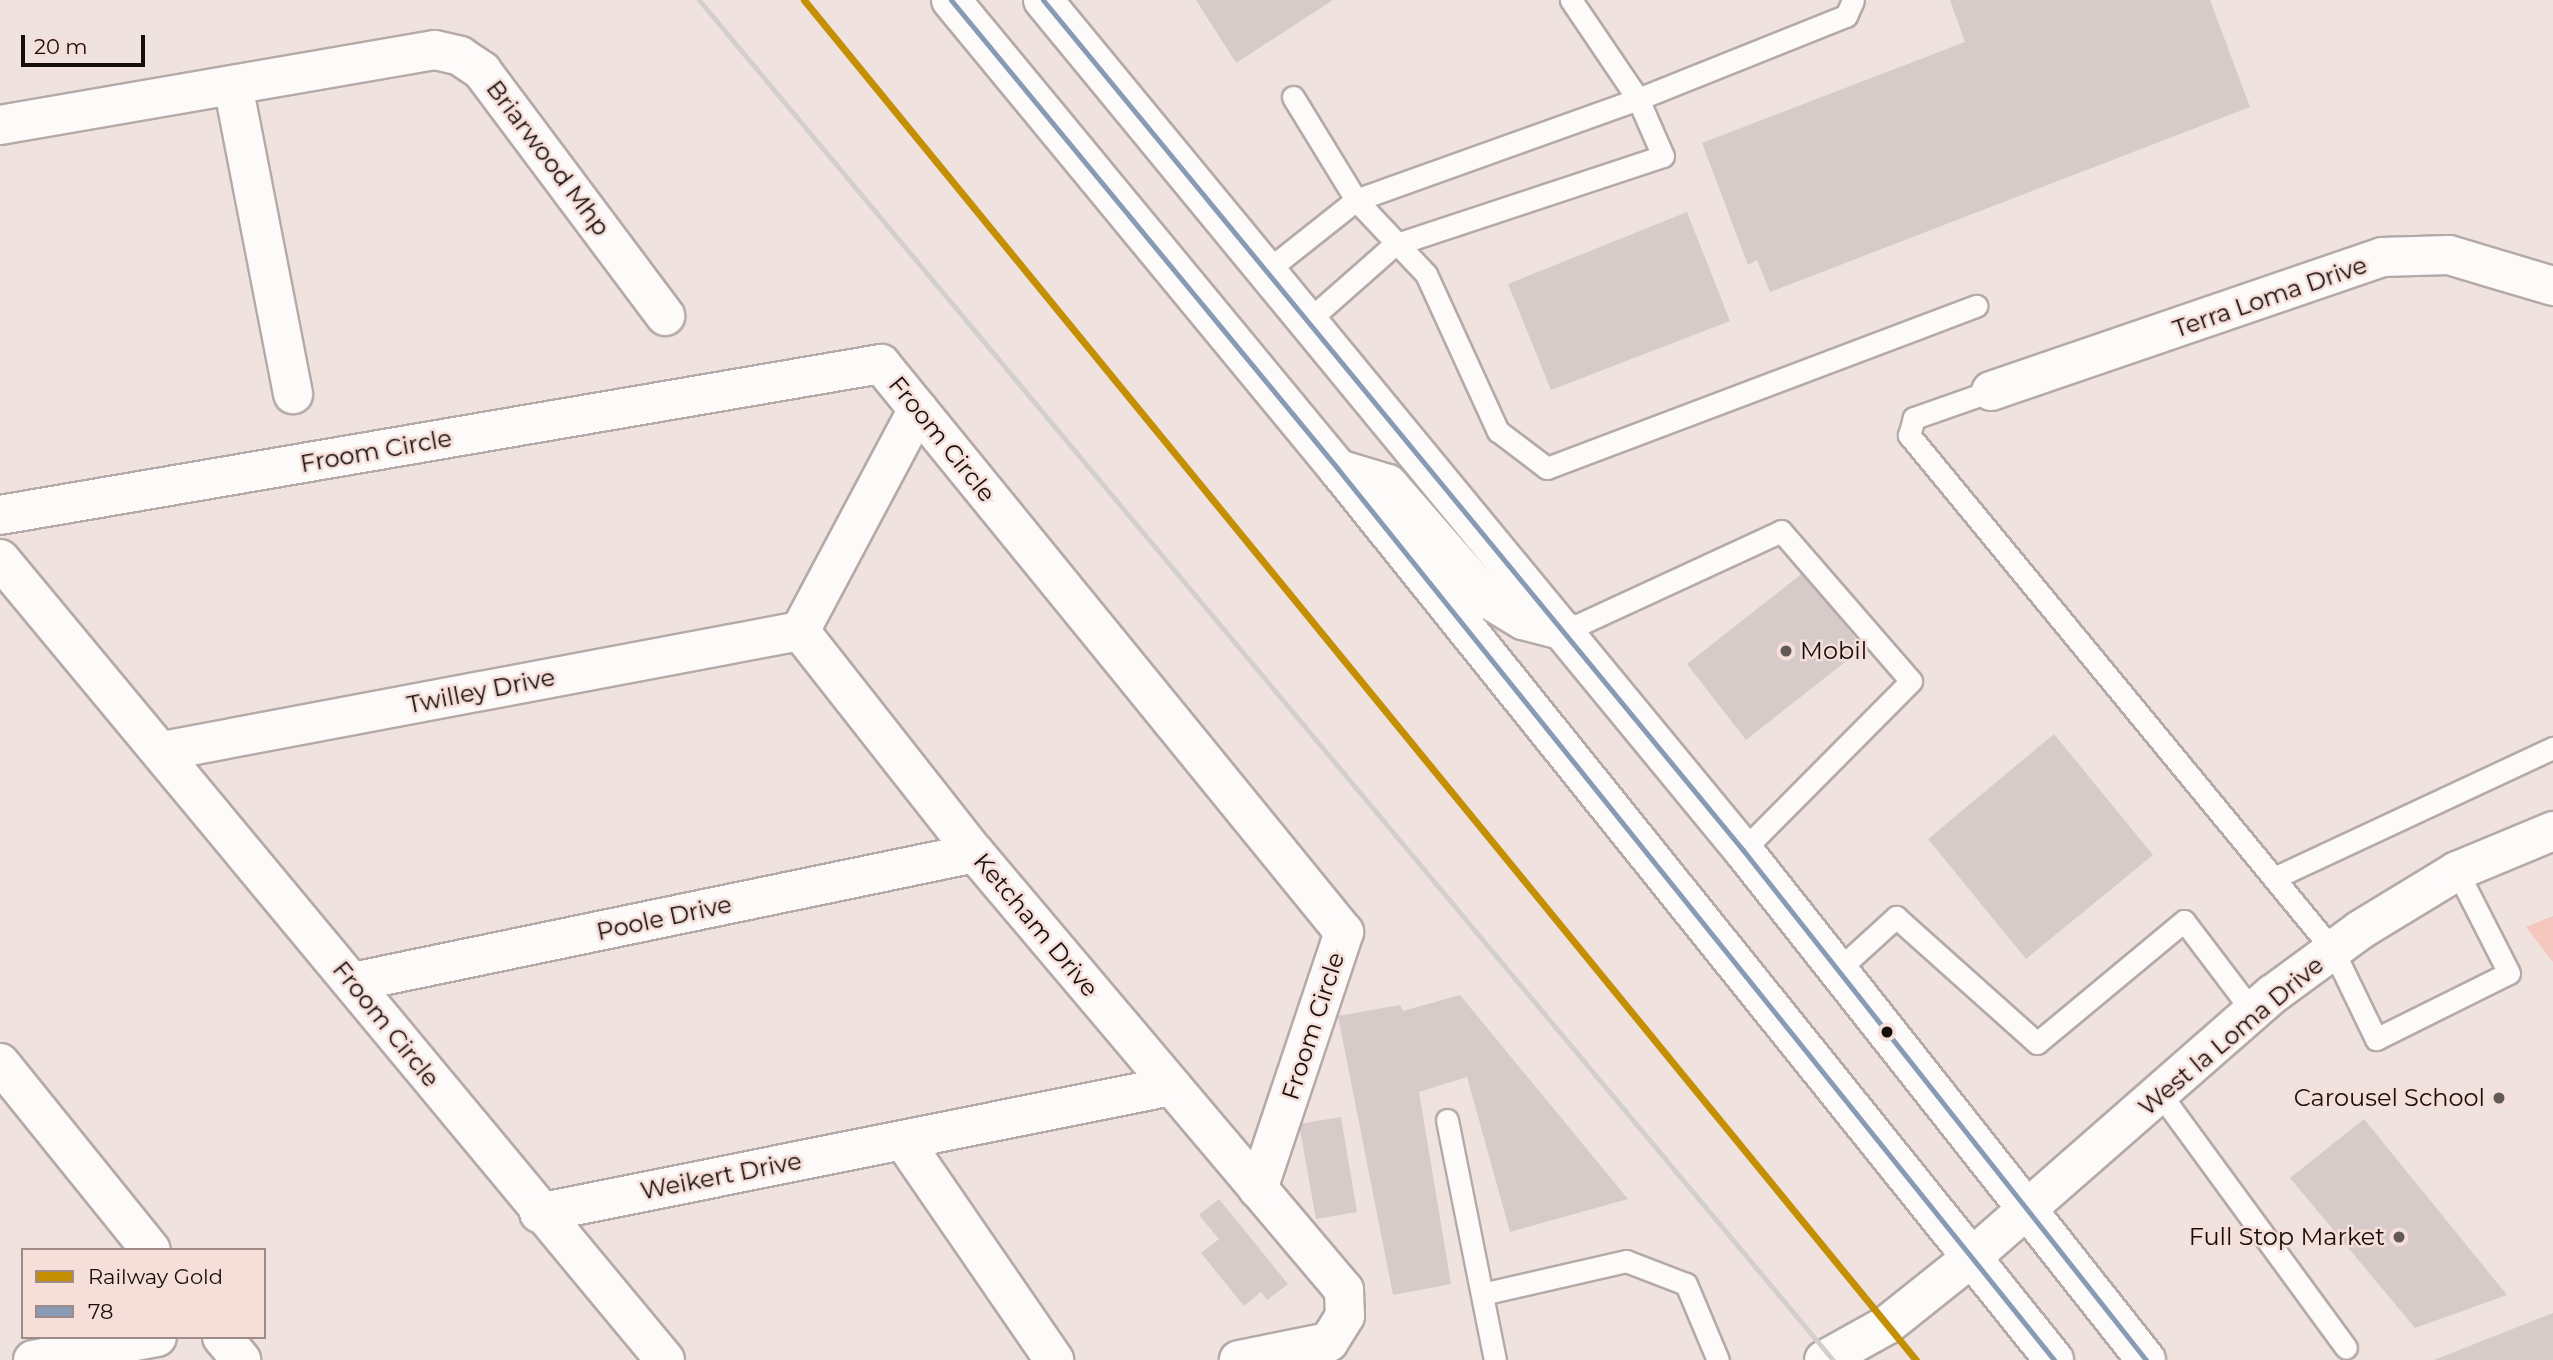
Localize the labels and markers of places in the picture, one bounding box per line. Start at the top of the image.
place label: Mobil [1800,637,1867,665]
marker: Mobil [1778,643,1794,659]
unlabelled marker [1880,1025,1894,1039]
place label: Carousel School [2294,1084,2485,1112]
marker: Carousel School [2491,1090,2507,1106]
place label: Full Stop Market [2189,1223,2385,1251]
marker: Full Stop Market [2391,1229,2407,1245]

